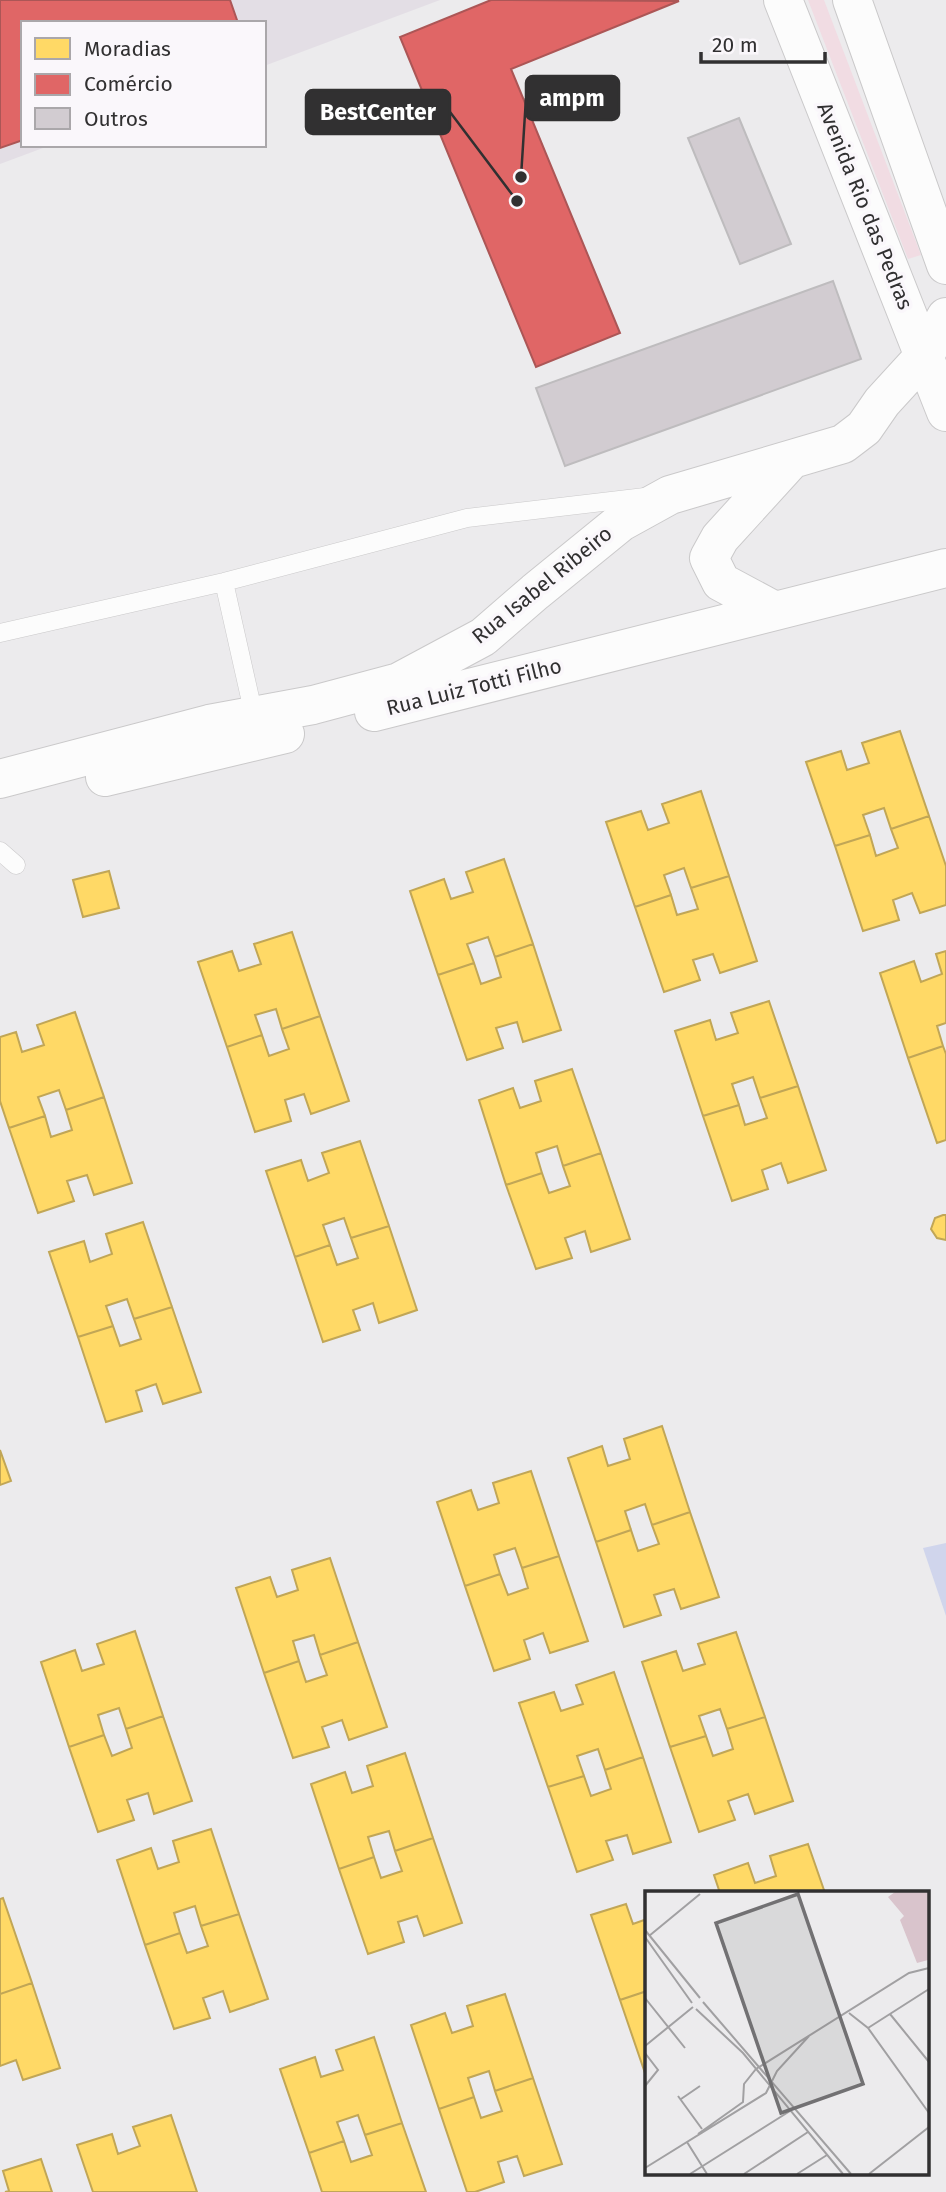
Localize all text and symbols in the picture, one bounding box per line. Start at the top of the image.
legend [21,21,266,147]
scale bar [701,21,825,65]
text: 20 m [712,32,758,58]
text: Moradias [84,36,171,62]
text: Comércio [84,71,173,97]
callout: ampm [526,76,619,120]
text: ampm [539,84,605,112]
callout: BestCenter [306,90,450,134]
text: BestCenter [320,98,437,126]
street label: Avenida Rio das Pedras [812,99,919,314]
text: Outros [84,106,148,132]
street label: Rua Isabel Ribeiro [467,520,617,650]
street label: Rua Luiz Totti Filho [384,653,564,721]
inset map [645,1891,928,2174]

